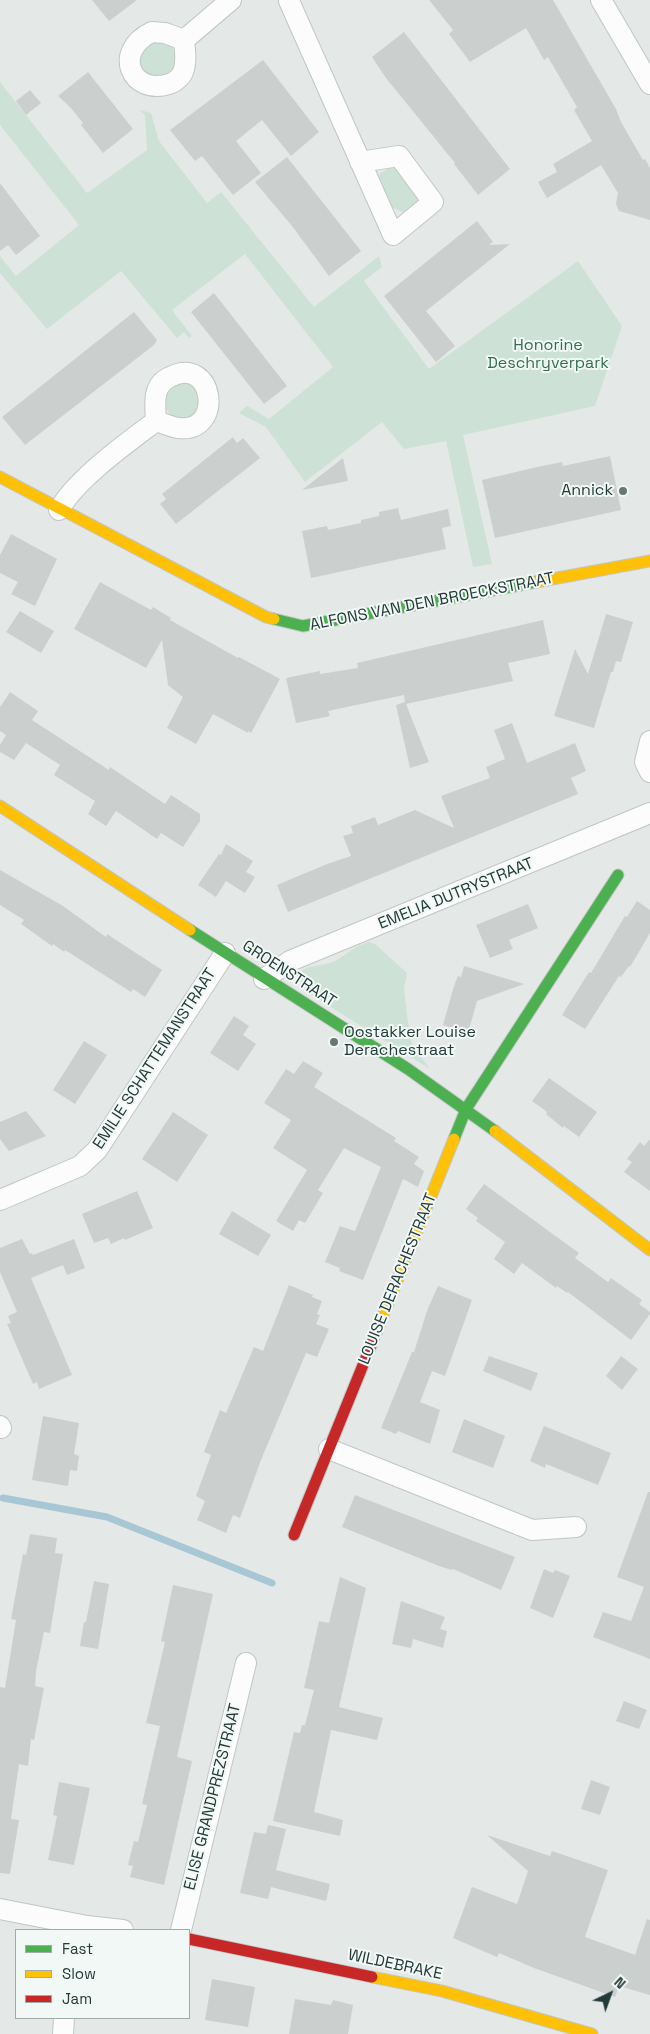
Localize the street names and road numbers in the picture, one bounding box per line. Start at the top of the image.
street label: ALFONS VAN DEN BROECKSTRAAT [308,569,556,635]
street label: EMELIA DUTRYSTRAAT [375,854,537,934]
street label: GROENSTRAAT [238,936,340,1012]
street label: EMILIE SCHATTEMANSTRAAT [89,965,221,1153]
street label: LOUISE DERACHESTRAAT [355,1190,441,1368]
street label: ELISE GRANDPREZSTRAAT [181,1702,245,1892]
street label: WILDEBRAKE [346,1946,444,1984]

